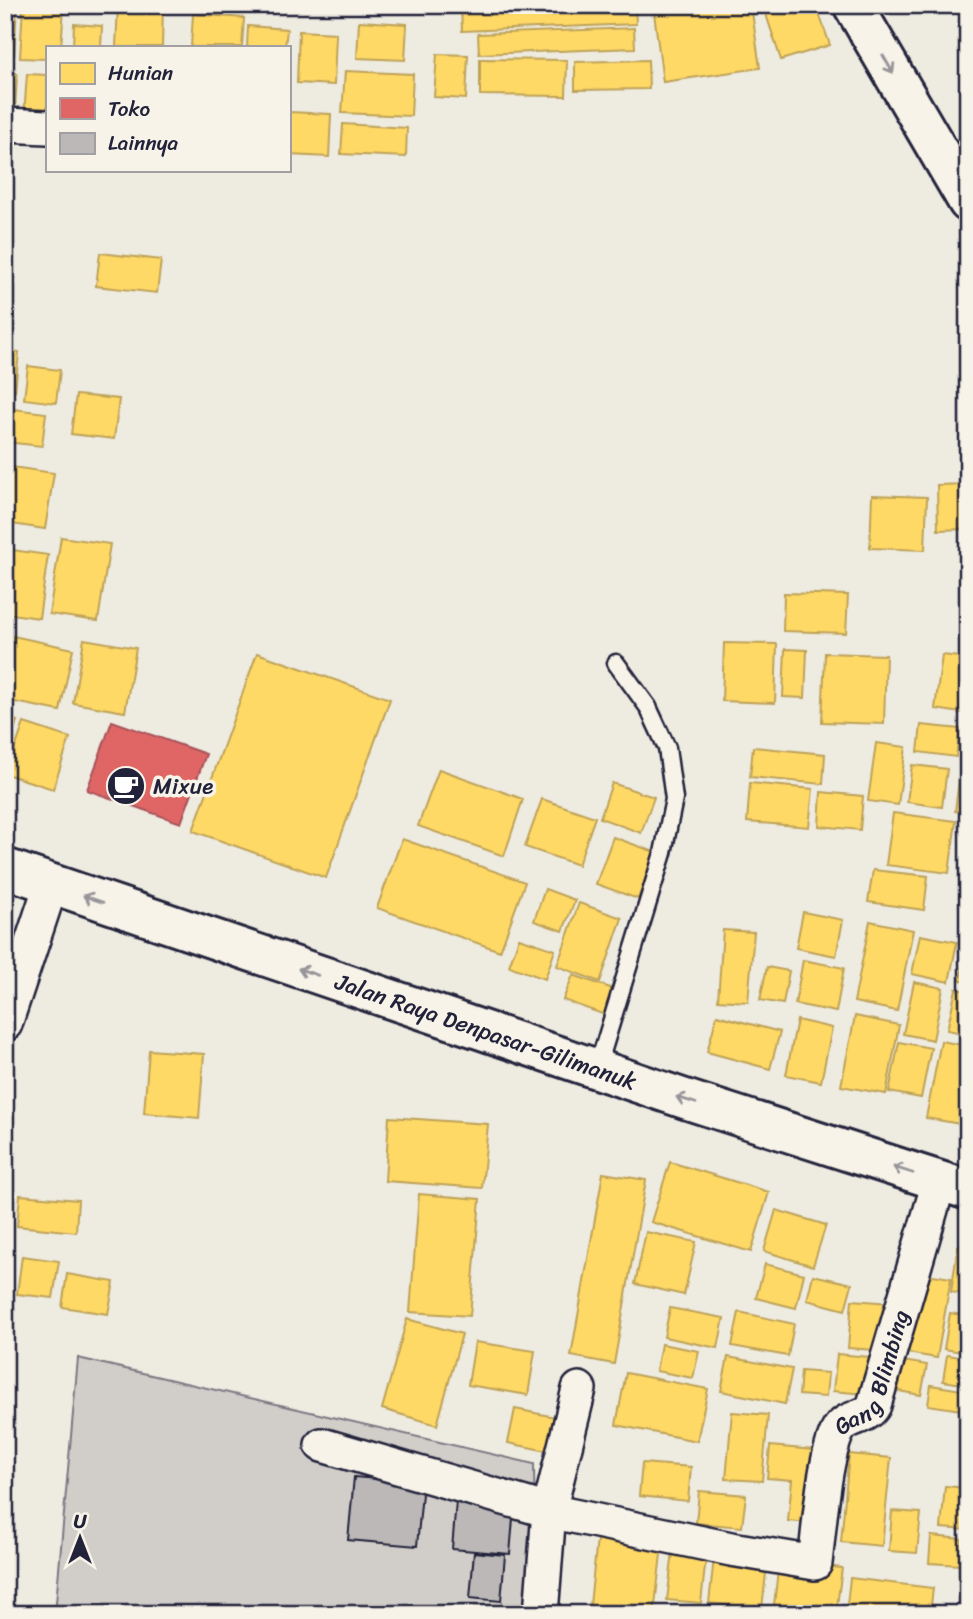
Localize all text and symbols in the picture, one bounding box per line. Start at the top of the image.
legend [46,46,290,172]
text: Hunian [108,54,173,92]
one-way arrow [881,54,895,74]
text: Toko [108,90,151,128]
text: Lainnya [108,124,178,162]
cafe icon: Mixue [105,765,147,807]
place label: Mixue [153,766,213,807]
one-way arrow [82,892,104,904]
street label: Jalan Raya Denpasar-Gilimanuk [329,961,642,1102]
one-way arrow [298,965,320,977]
one-way arrow [676,1093,698,1105]
one-way arrow [892,1163,914,1176]
street label: Gang Blimbing [823,1304,921,1445]
north arrow [46,1504,116,1574]
text: U [74,1505,88,1538]

